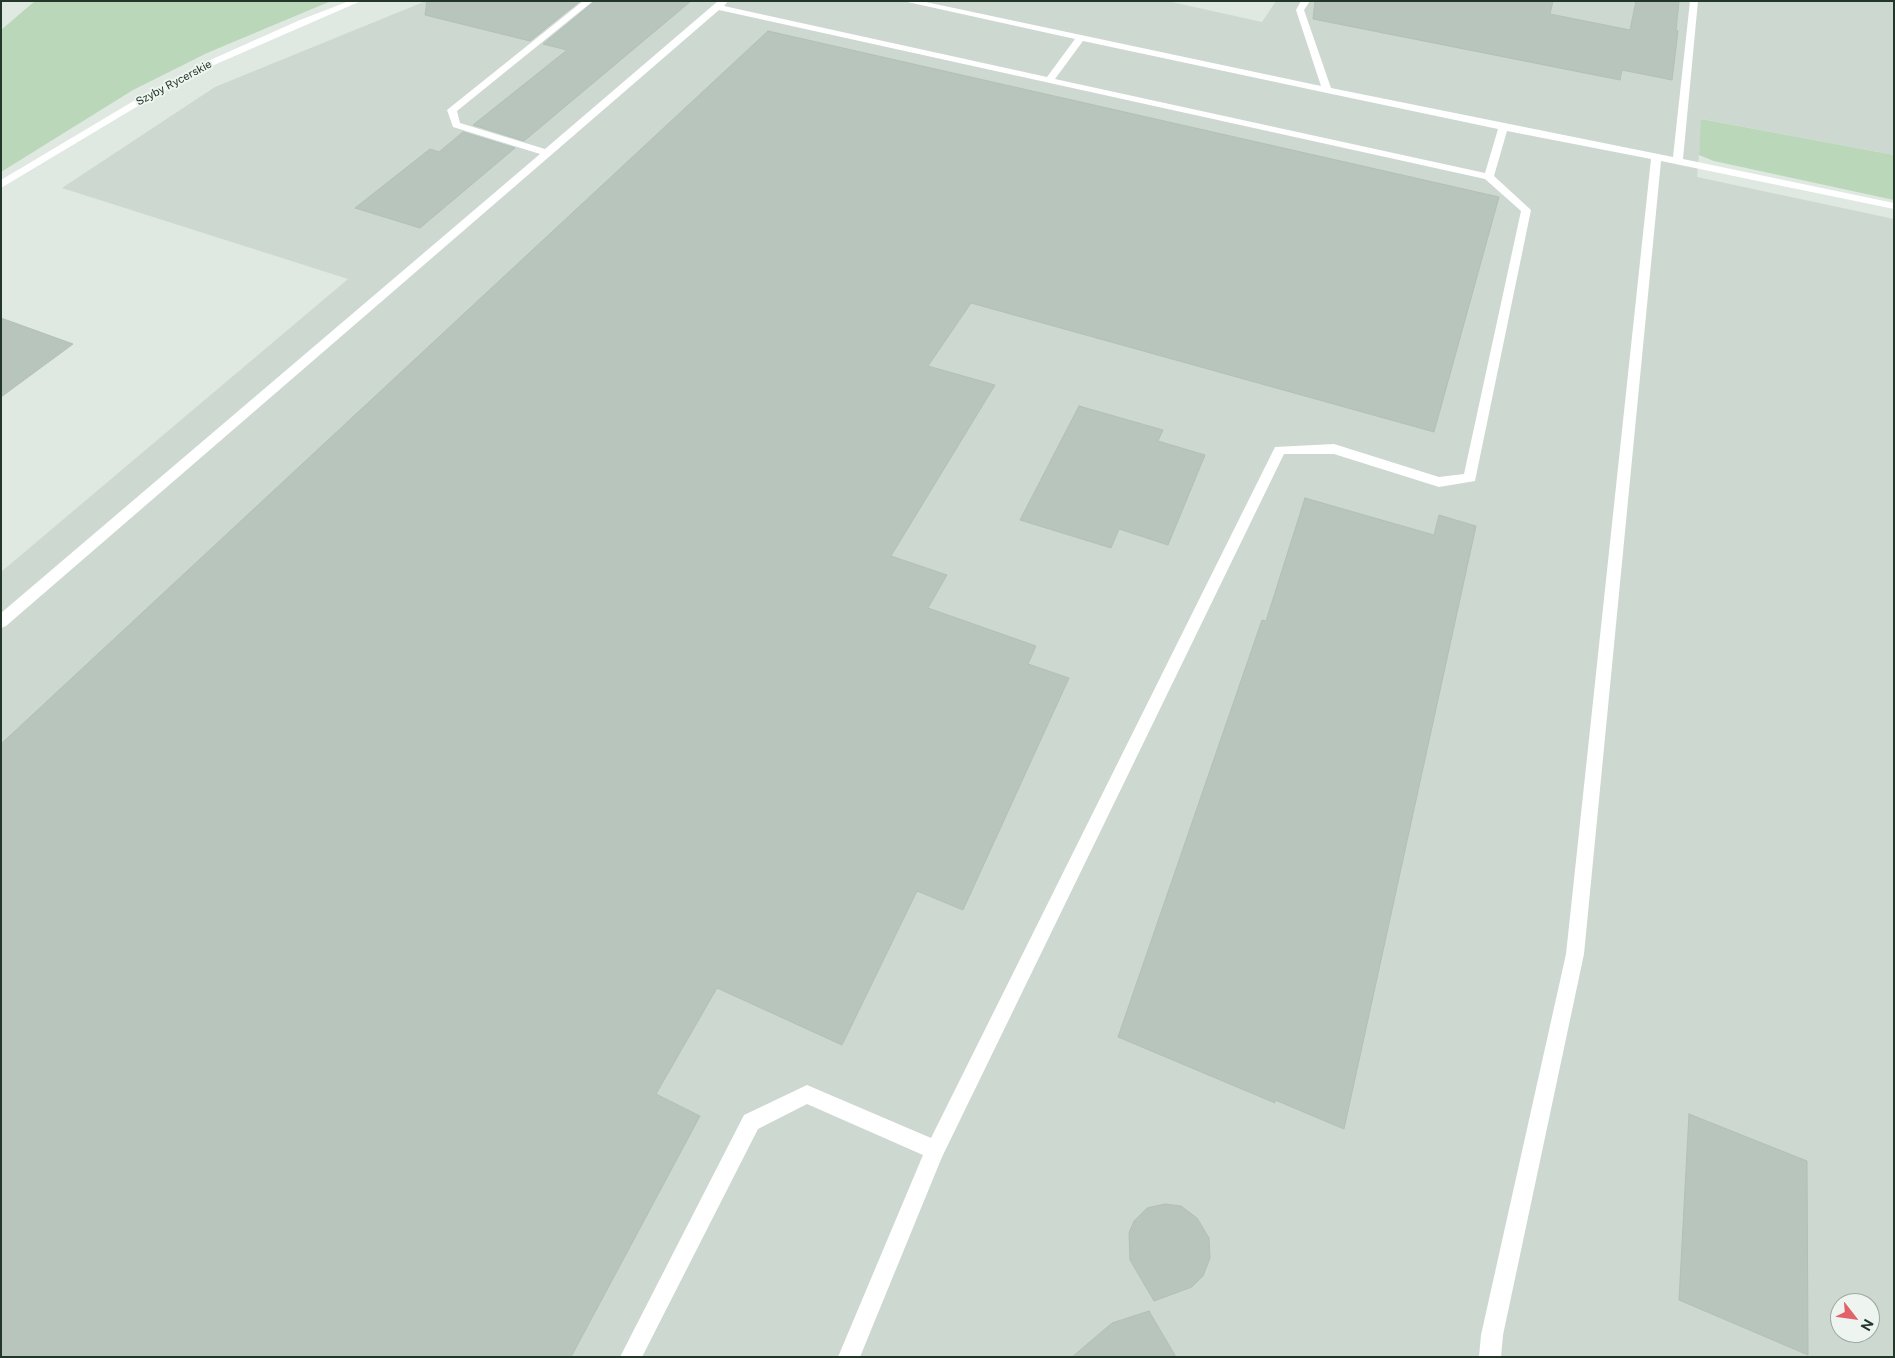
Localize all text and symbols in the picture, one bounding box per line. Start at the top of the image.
street label: Szyby Rycerskie [134,58,214,108]
north arrow [1830,1293,1880,1343]
text: N [1857,1316,1877,1334]

